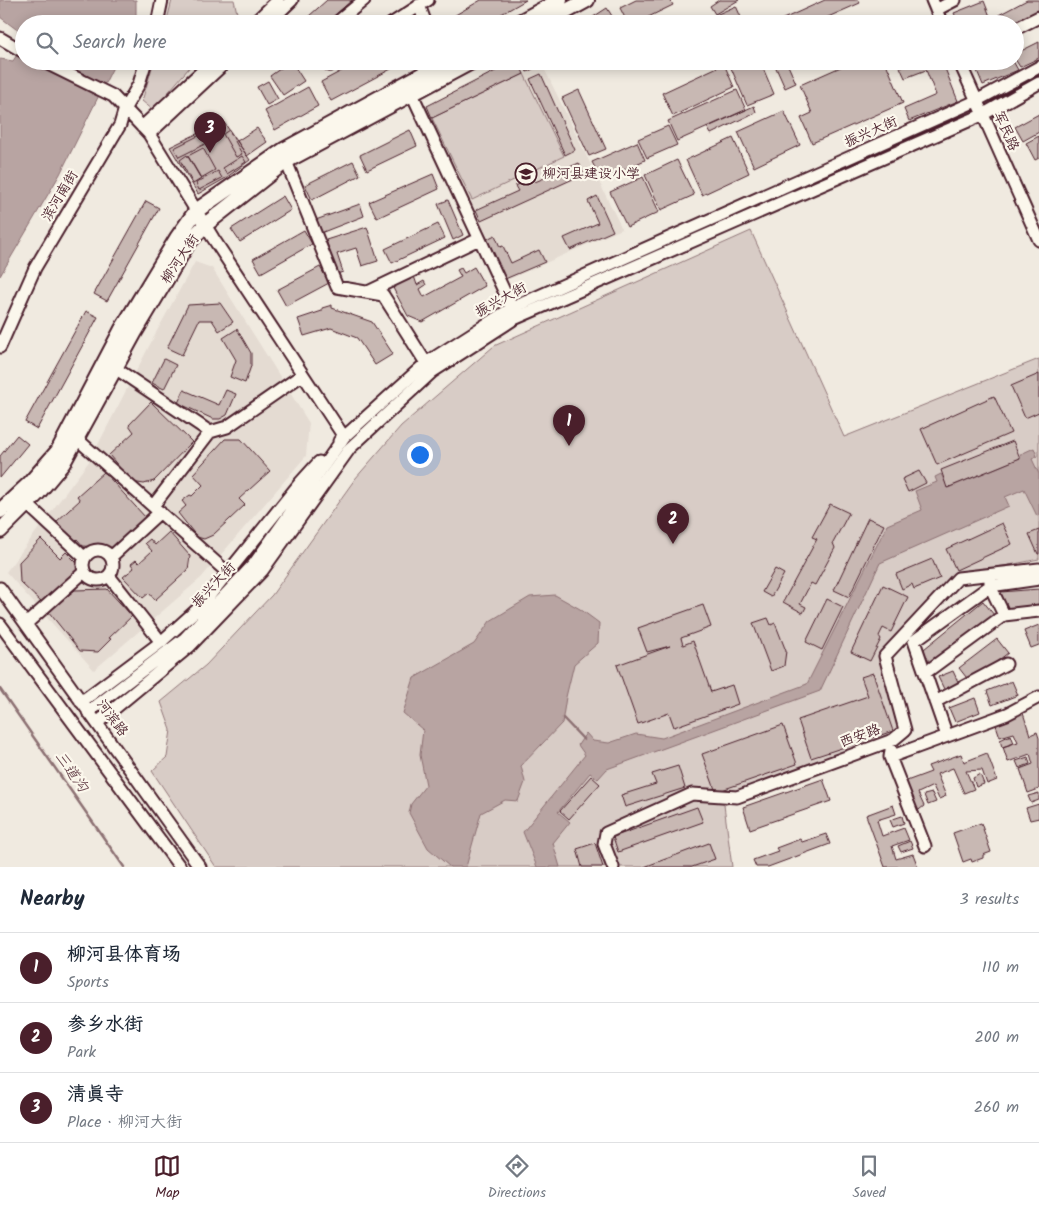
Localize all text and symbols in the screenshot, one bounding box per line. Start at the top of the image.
search box [15,15,1024,70]
text: Search here [73,28,167,58]
icon: search [33,29,61,57]
street label: 军民路 [987,107,1025,155]
street label: 振兴大街 [841,111,901,153]
pin: 3 [194,112,226,153]
school or university icon: 柳河县建设小学 [514,162,538,186]
place label: 柳河县建设小学 [542,163,640,185]
street label: 滨河南街 [36,166,84,226]
street label: 柳河大街 [155,230,205,288]
street label: 振兴大街 [471,277,531,323]
pin: 1 [553,405,585,446]
your location [407,442,433,468]
pin: 2 [657,503,689,544]
street label: 振兴大街 [187,557,241,613]
street label: 河滨路 [91,695,133,741]
street label: 西安路 [837,718,883,754]
water label: 三道沟 [48,747,95,799]
text: Nearby [20,883,85,916]
text: 3 results [960,887,1019,912]
text: 柳河县体育场 [67,940,181,970]
text: 1 [34,955,38,980]
text: 110 m [982,955,1019,980]
text: Sports [67,970,109,995]
text: 参乡水街 [67,1010,143,1040]
text: 2 [31,1025,41,1050]
text: 200 m [975,1025,1019,1050]
text: Park [67,1040,96,1065]
text: 清真寺 [67,1080,124,1110]
text: 3 [32,1095,40,1120]
text: 260 m [974,1095,1019,1120]
text: Place · 柳河大街 [67,1110,182,1135]
tab: Map [153,1152,181,1204]
tab: Directions [488,1152,546,1204]
tab: Saved [852,1152,886,1204]

